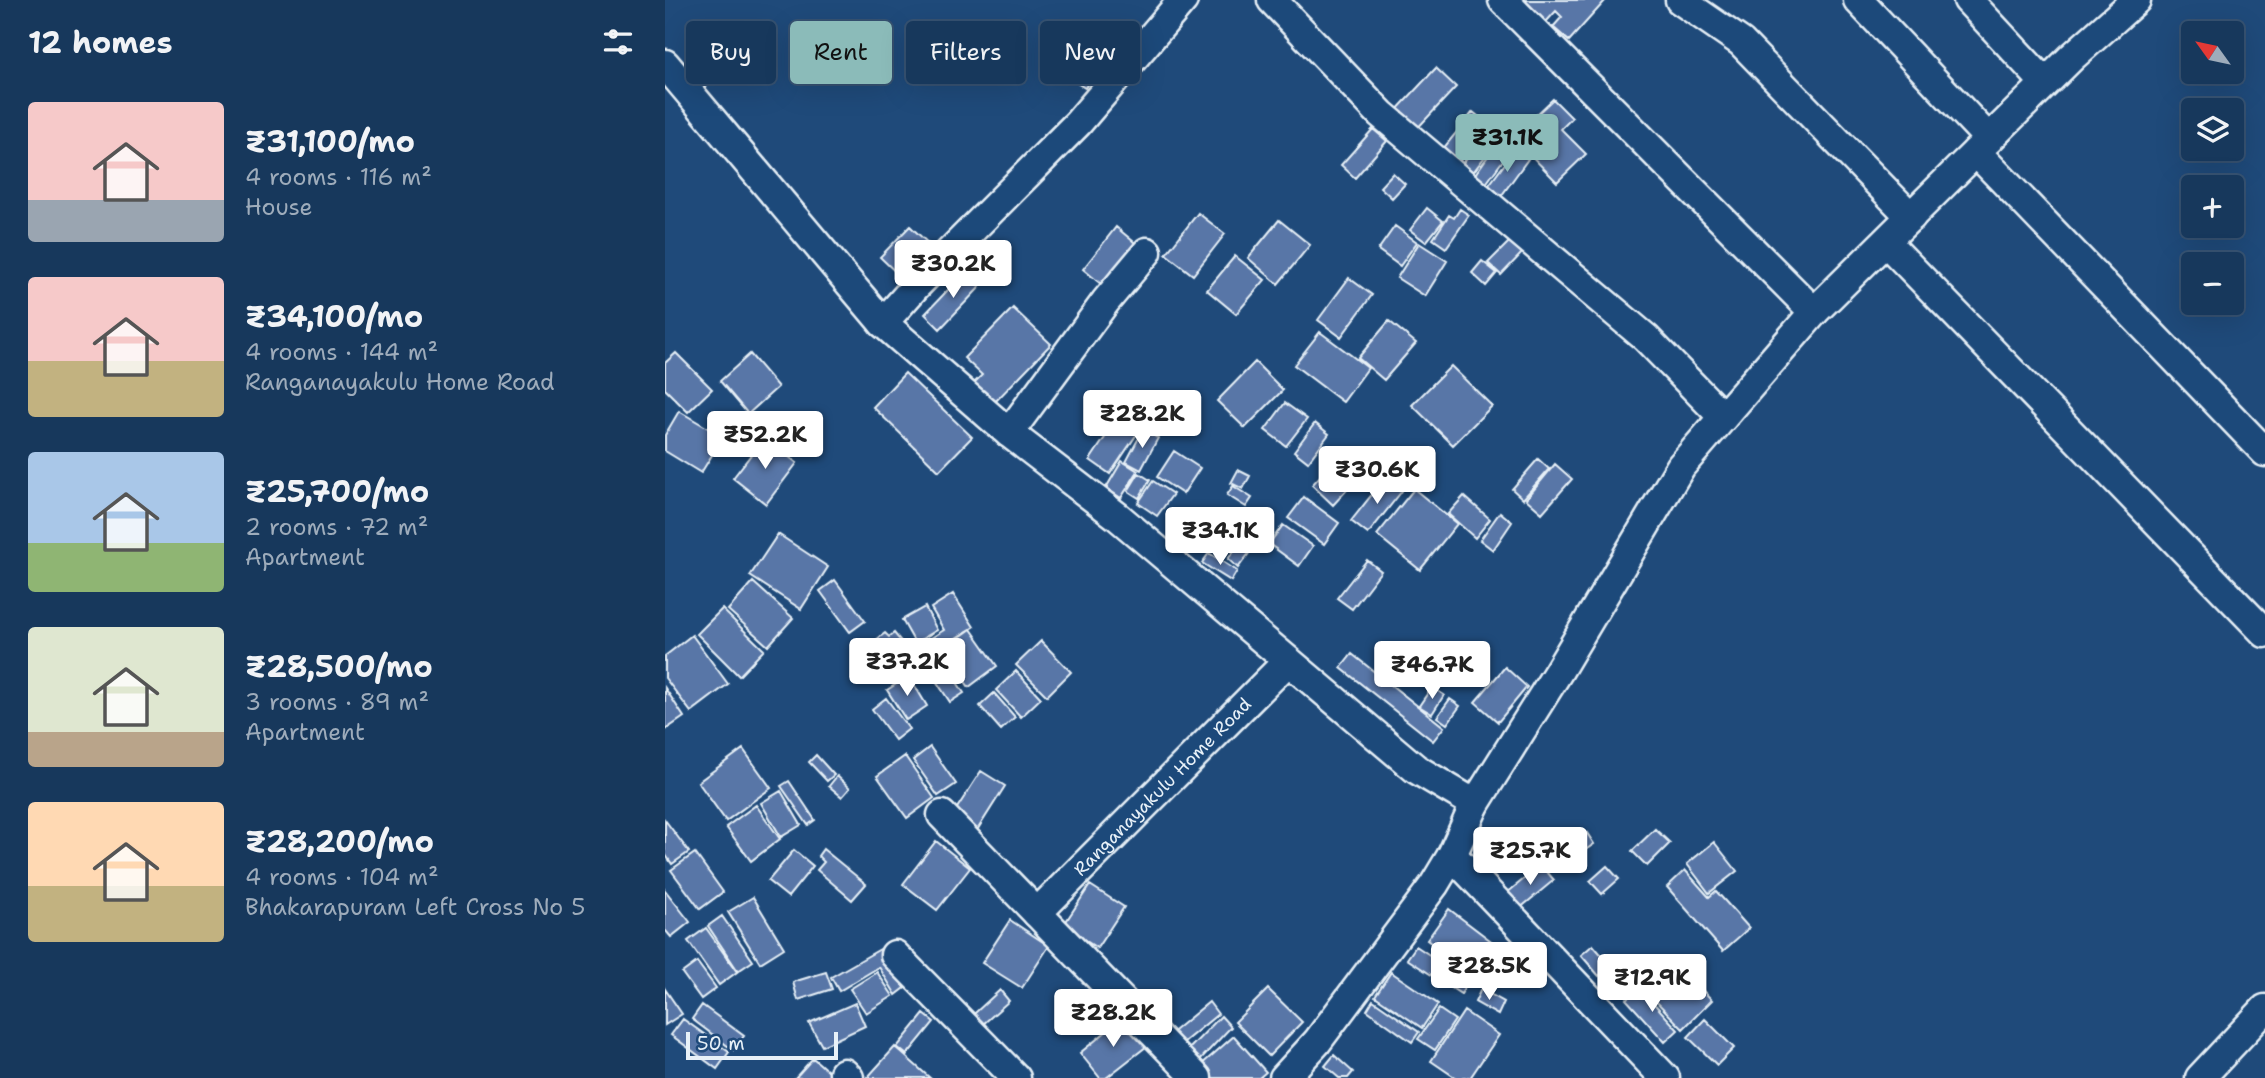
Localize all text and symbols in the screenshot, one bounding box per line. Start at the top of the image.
chip: Buy [686,21,776,84]
chip: Rent [790,21,892,84]
chip: Filters [906,21,1026,84]
chip: New [1040,21,1140,84]
north arrow [2181,21,2243,84]
map controls [2181,21,2244,315]
text: 12 homes [28,22,172,63]
icon: filters [599,23,637,61]
button: layers [2181,98,2244,161]
pin: ₹31.1K [1450,114,1564,174]
text: ₹31,100/mo [245,121,415,162]
text: ₹31.1K [1471,122,1543,152]
icon: home [84,130,168,214]
text: 4 rooms · 116 m² [245,162,432,192]
button: + [2181,175,2244,238]
text: House [245,192,313,222]
pin: ₹30.2K [896,240,1010,300]
text: ₹30.2K [911,248,995,278]
button: − [2181,252,2244,315]
text: ₹34,100/mo [245,296,423,337]
icon: home [84,305,168,389]
text: 4 rooms · 144 m² [245,337,438,367]
text: Ranganayakulu Home Road [245,367,555,397]
pin: ₹28.2K [1085,391,1199,450]
text: ₹28.2K [1099,398,1185,428]
pin: ₹52.2K [708,412,822,471]
text: ₹52.2K [723,419,807,449]
pin: ₹30.6K [1320,447,1434,506]
text: ₹30.6K [1335,454,1419,484]
text: ₹25,700/mo [245,471,429,512]
icon: home [84,480,168,564]
pin: ₹34.1K [1163,508,1277,567]
text: 2 rooms · 72 m² [245,512,428,542]
text: ₹34.1K [1181,515,1259,545]
text: Apartment [245,542,365,572]
pin: ₹37.2K [850,638,964,698]
pin: ₹46.7K [1375,642,1489,701]
text: ₹28,500/mo [245,646,433,687]
text: ₹37.2K [865,646,949,676]
text: ₹46.7K [1390,649,1474,679]
icon: home [84,655,168,739]
text: 3 rooms · 89 m² [245,687,429,717]
street label: Ranganayakulu Home Road [1069,693,1257,881]
text: Apartment [245,717,365,747]
text: ₹28,200/mo [245,821,434,862]
pin: ₹25.7K [1473,828,1587,887]
icon: home [84,830,168,914]
text: ₹25.7K [1489,835,1571,865]
text: 4 rooms · 104 m² [245,862,438,892]
text: Bhakarapuram Left Cross No 5 [245,892,585,922]
pin: ₹28.5K [1432,942,1546,1002]
text: ₹28.5K [1447,950,1531,980]
pin: ₹12.9K [1595,954,1709,1014]
text: ₹12.9K [1613,962,1691,992]
pin: ₹28.2K [1056,990,1170,1049]
text: ₹28.2K [1070,997,1156,1027]
scale bar [686,1029,838,1061]
text: 50 m [697,1031,745,1056]

